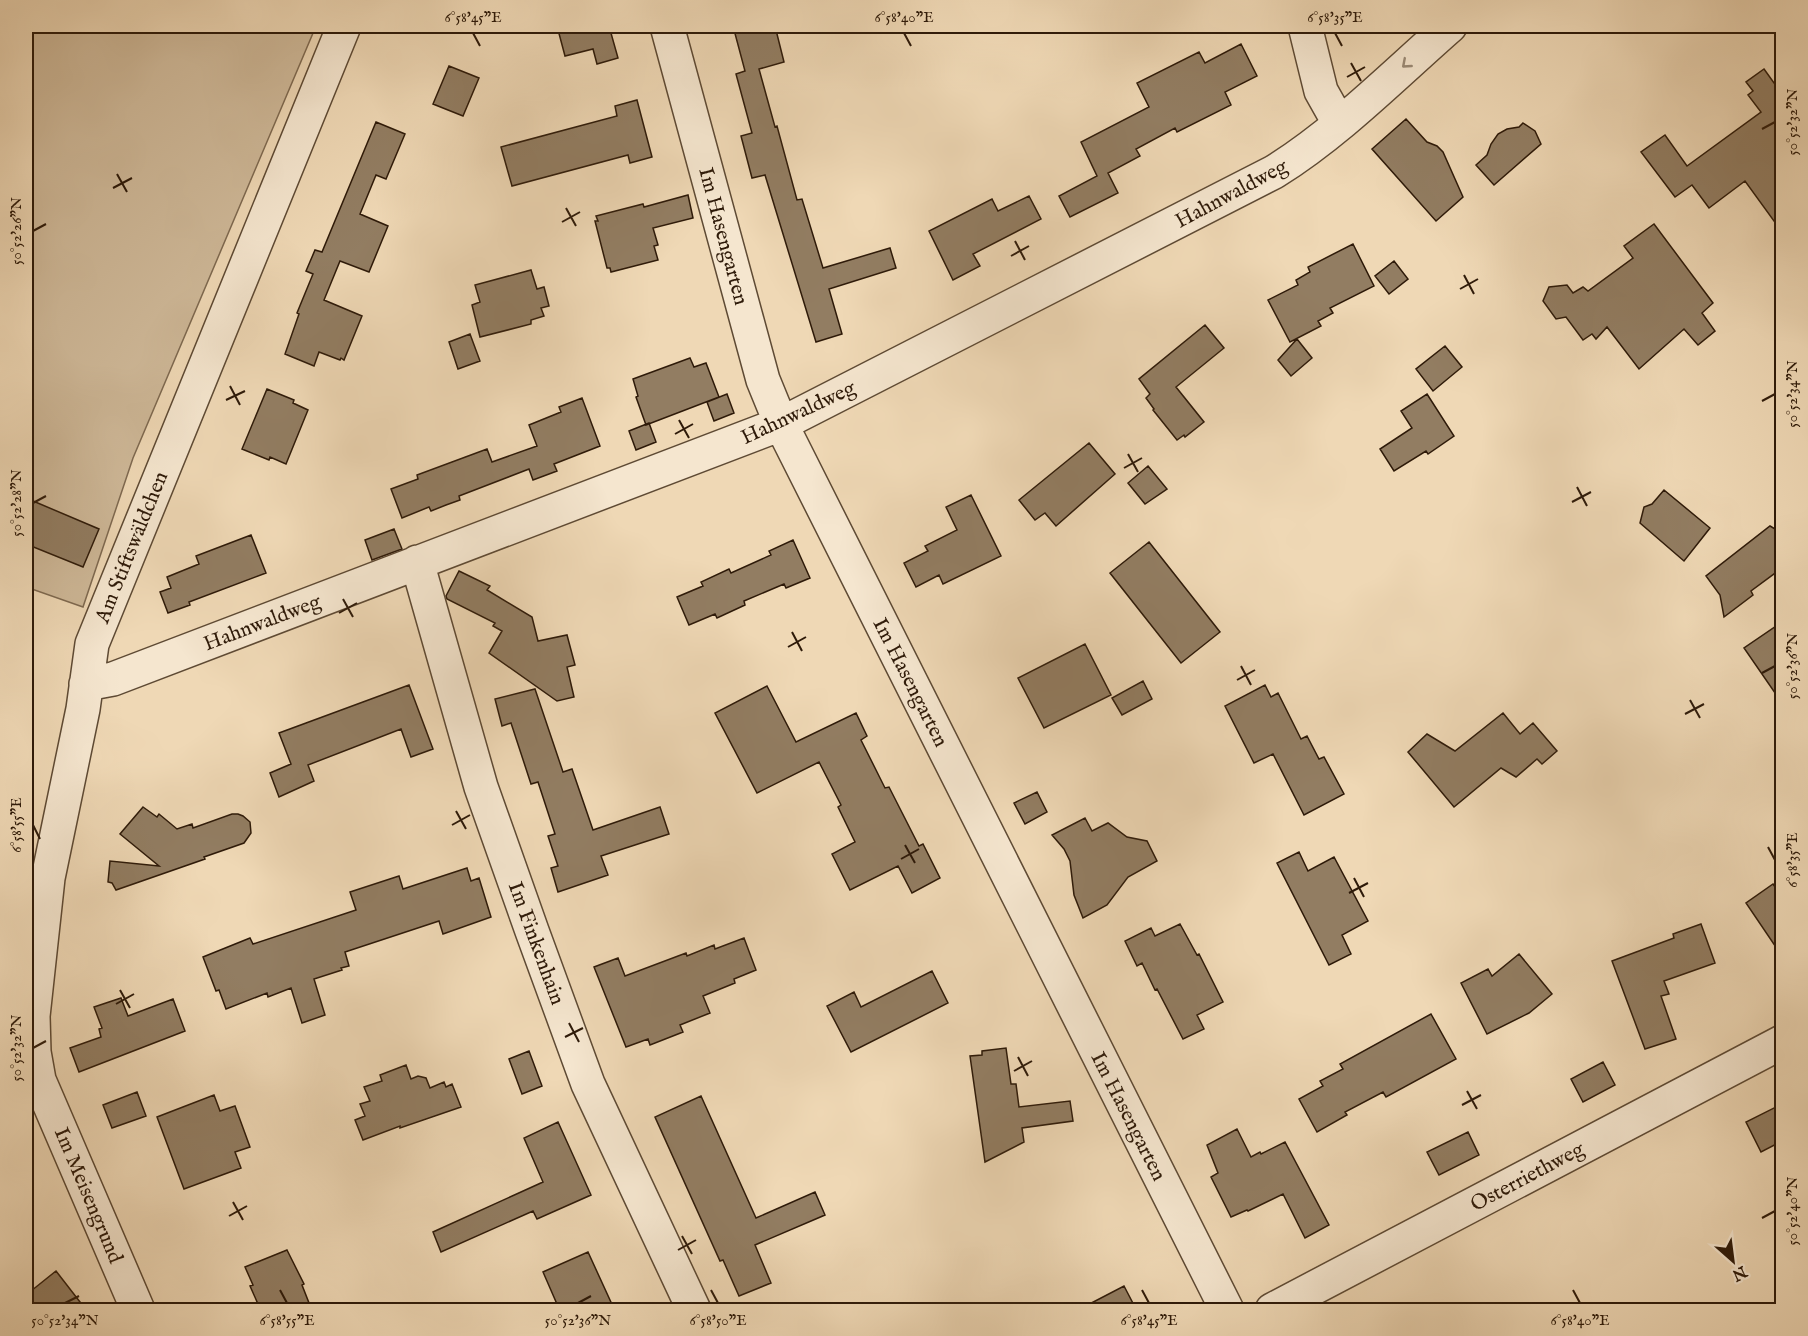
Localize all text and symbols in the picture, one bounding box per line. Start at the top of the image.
text: 6°58'45"E [444,8,502,27]
text: 6°58'40"E [874,8,934,27]
text: 6°58'35"E [1307,8,1363,27]
one-way arrow [1402,57,1413,68]
text: 50°52'32"N [1783,88,1802,156]
street label: Hahnwaldweg [1171,153,1293,235]
street label: Im Hasengarten [691,165,754,308]
text: 50°52'26"N [7,197,26,265]
text: 50°52'34"N [1783,360,1802,428]
street label: Hahnwaldweg [737,375,861,452]
street label: Am Stiftswäldchen [89,468,175,628]
text: 50°52'28"N [7,469,26,537]
street label: Hahnwaldweg [200,588,326,658]
street label: Im Hasengarten [866,614,954,752]
text: 50°52'36"N [1783,633,1802,699]
text: 6°58'55"E [7,797,26,853]
text: 6°58'35"E [1783,832,1802,888]
street label: Im Finkenhain [501,878,570,1009]
text: 50°52'32"N [7,1014,26,1082]
street label: Im Hasengarten [1084,1048,1172,1186]
street label: Im Meisengrund [47,1123,129,1268]
street label: Osterriethweg [1466,1136,1590,1219]
text: 50°52'40"N [1783,1176,1802,1246]
north arrow [1703,1231,1763,1291]
text: N [1728,1260,1751,1285]
text: 50°52'34"N [31,1311,99,1330]
text: 6°58'55"E [259,1311,315,1330]
text: 50°52'36"N [545,1311,611,1330]
text: 6°58'50"E [689,1311,747,1330]
text: 6°58'45"E [1120,1311,1178,1330]
text: 6°58'40"E [1550,1311,1610,1330]

